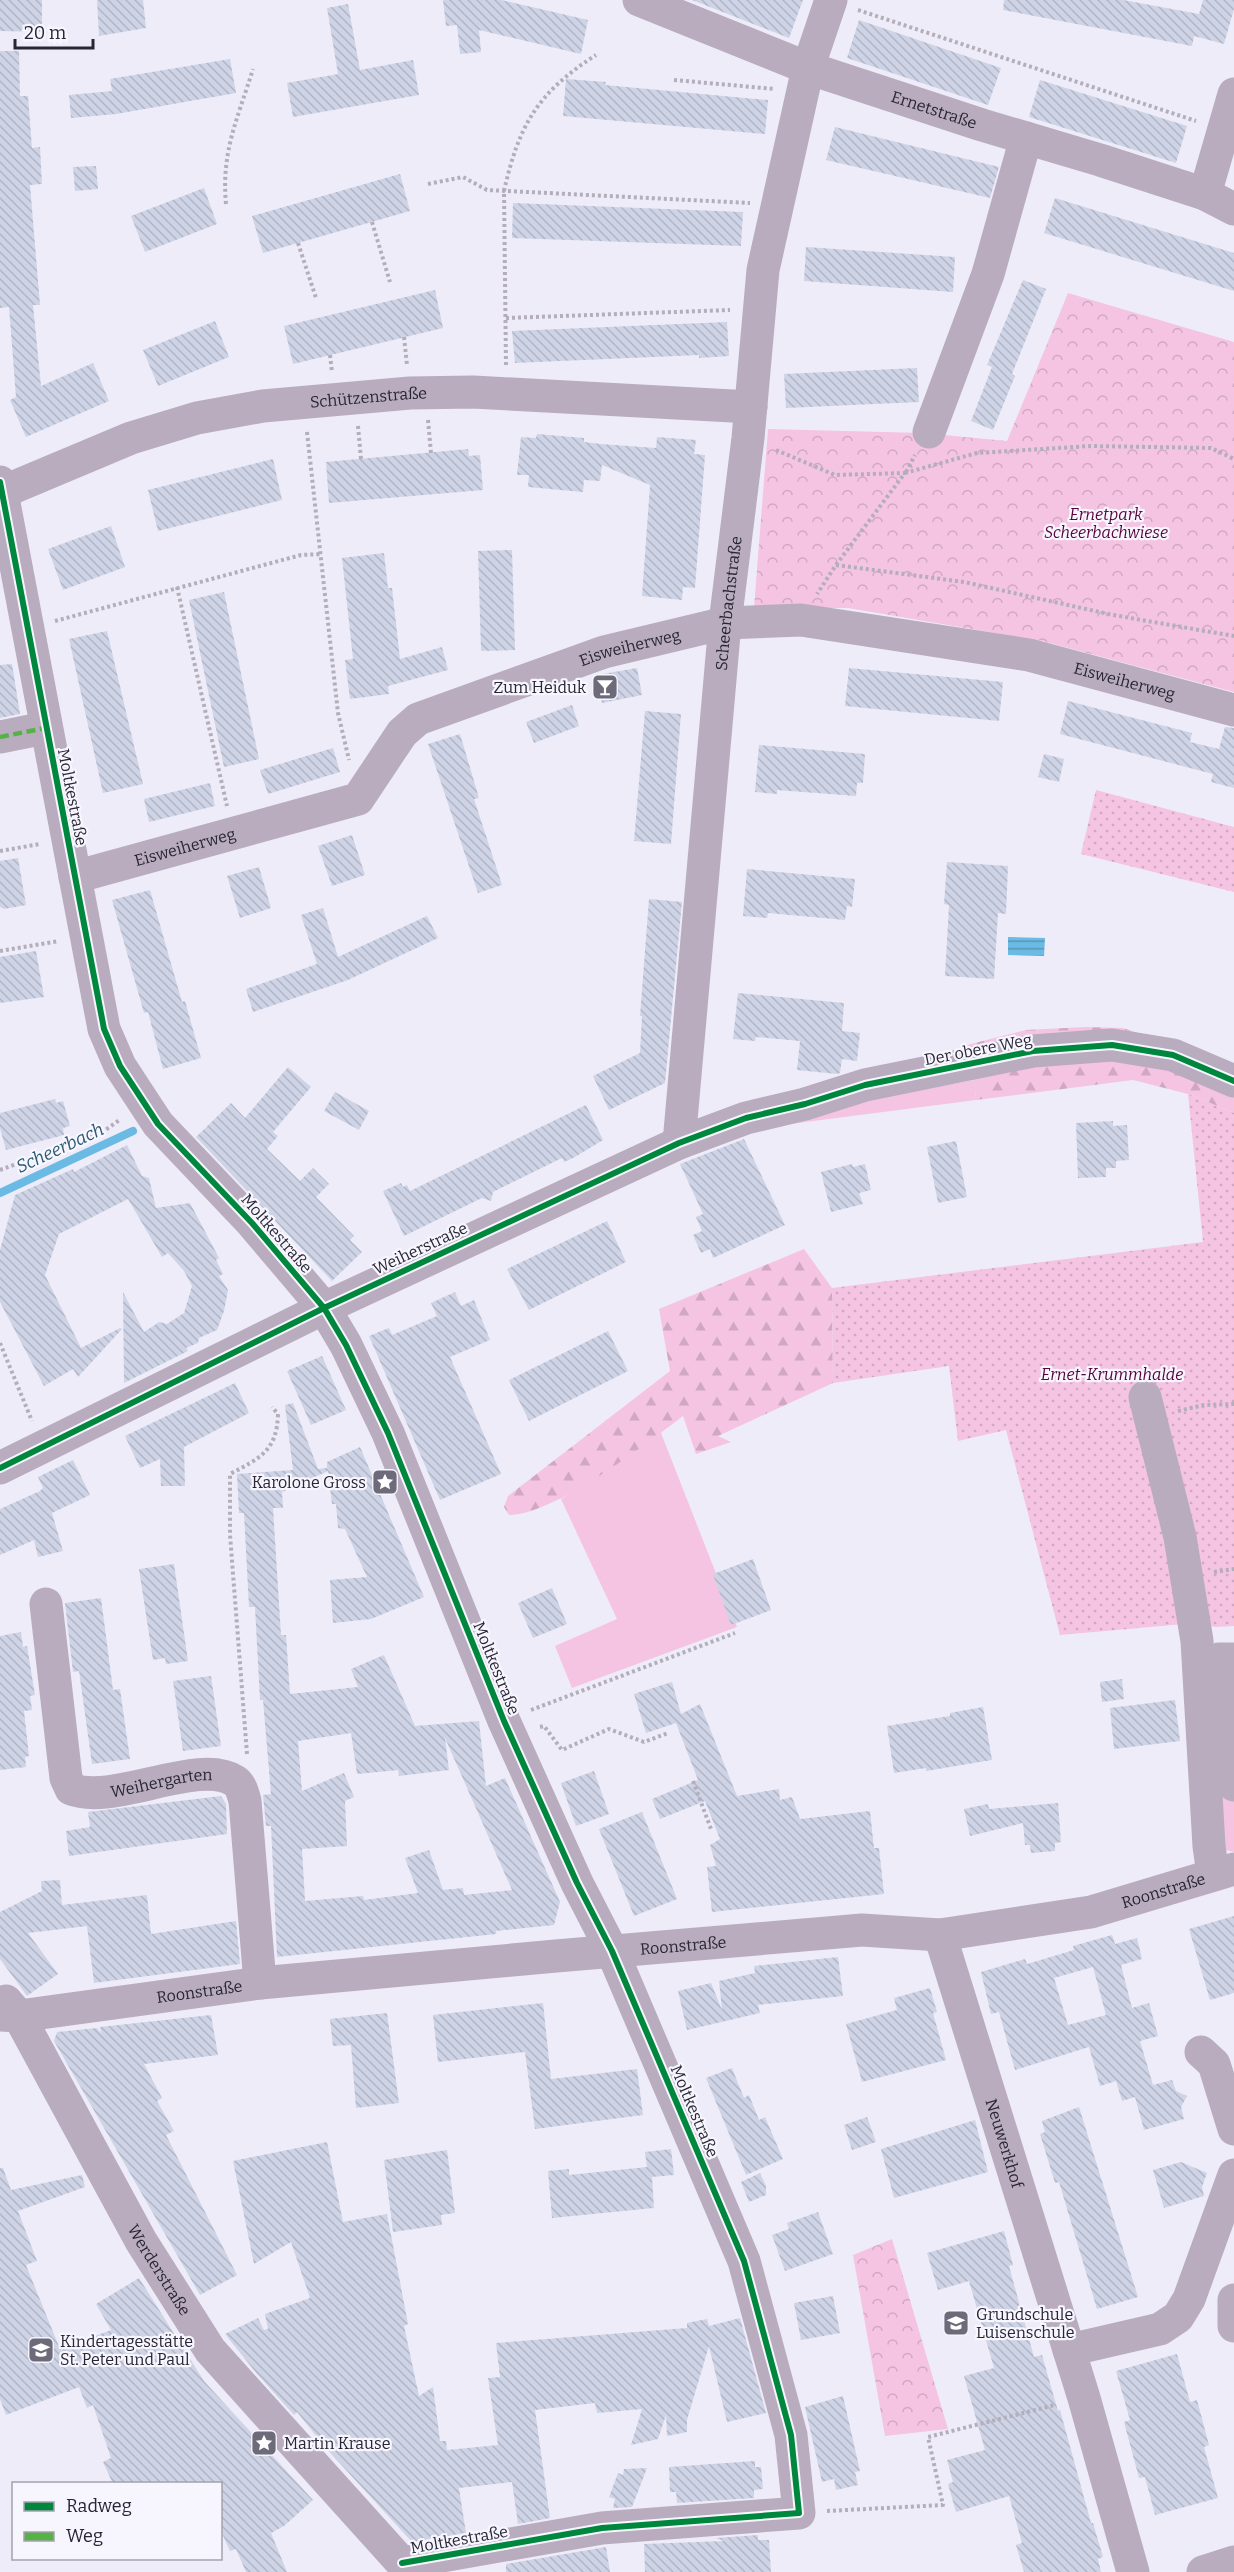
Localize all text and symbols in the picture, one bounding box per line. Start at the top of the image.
scale bar [15,12,93,50]
text: 20 m [24,22,66,44]
street label: Ernetstraße [889,87,979,133]
street label: Schützenstraße [309,384,427,412]
park label: Ernetpark Scheerbachwiese [1044,505,1168,542]
street label: Scheerbachstraße [712,535,746,671]
street label: Eisweiherweg [577,625,682,670]
street label: Eisweiherweg [1072,658,1177,704]
bar icon: Zum Heiduk [590,672,620,702]
place label: Zum Heiduk [494,678,586,697]
street label: Moltkestraße [54,747,91,847]
street label: Eisweiherweg [132,824,238,870]
street label: Der obere Weg [923,1030,1034,1069]
water label: Scheerbach [13,1118,107,1178]
street label: Moltkestraße [237,1190,316,1277]
street label: Weiherstraße [370,1218,470,1279]
park label: Ernet-Krummhalde [1041,1365,1183,1384]
place icon: Karolone Gross [370,1467,400,1497]
place label: Karolone Gross [252,1473,366,1492]
street label: Moltkestraße [469,1619,524,1717]
street label: Weihergarten [109,1765,212,1801]
street label: Roonstraße [1119,1869,1208,1912]
street label: Roonstraße [639,1933,727,1959]
street label: Roonstraße [155,1977,244,2007]
street label: Moltkestraße [667,2062,723,2160]
street label: Neuwerkhof [981,2096,1027,2192]
street label: Werderstraße [124,2221,195,2319]
place label: Grundschule Luisenschule [976,2305,1075,2342]
school or university icon: Grundschule Luisenschule [941,2308,971,2338]
place label: Kindertagesstätte St. Peter und Paul [60,2332,193,2369]
school or university icon: Kindertagesstätte St. Peter und Paul [26,2335,56,2365]
place icon: Martin Krause [249,2428,279,2458]
place label: Martin Krause [284,2434,390,2453]
legend [12,2482,222,2560]
text: Radweg [66,2495,132,2517]
street label: Moltkestraße [409,2522,509,2557]
text: Weg [66,2525,103,2547]

